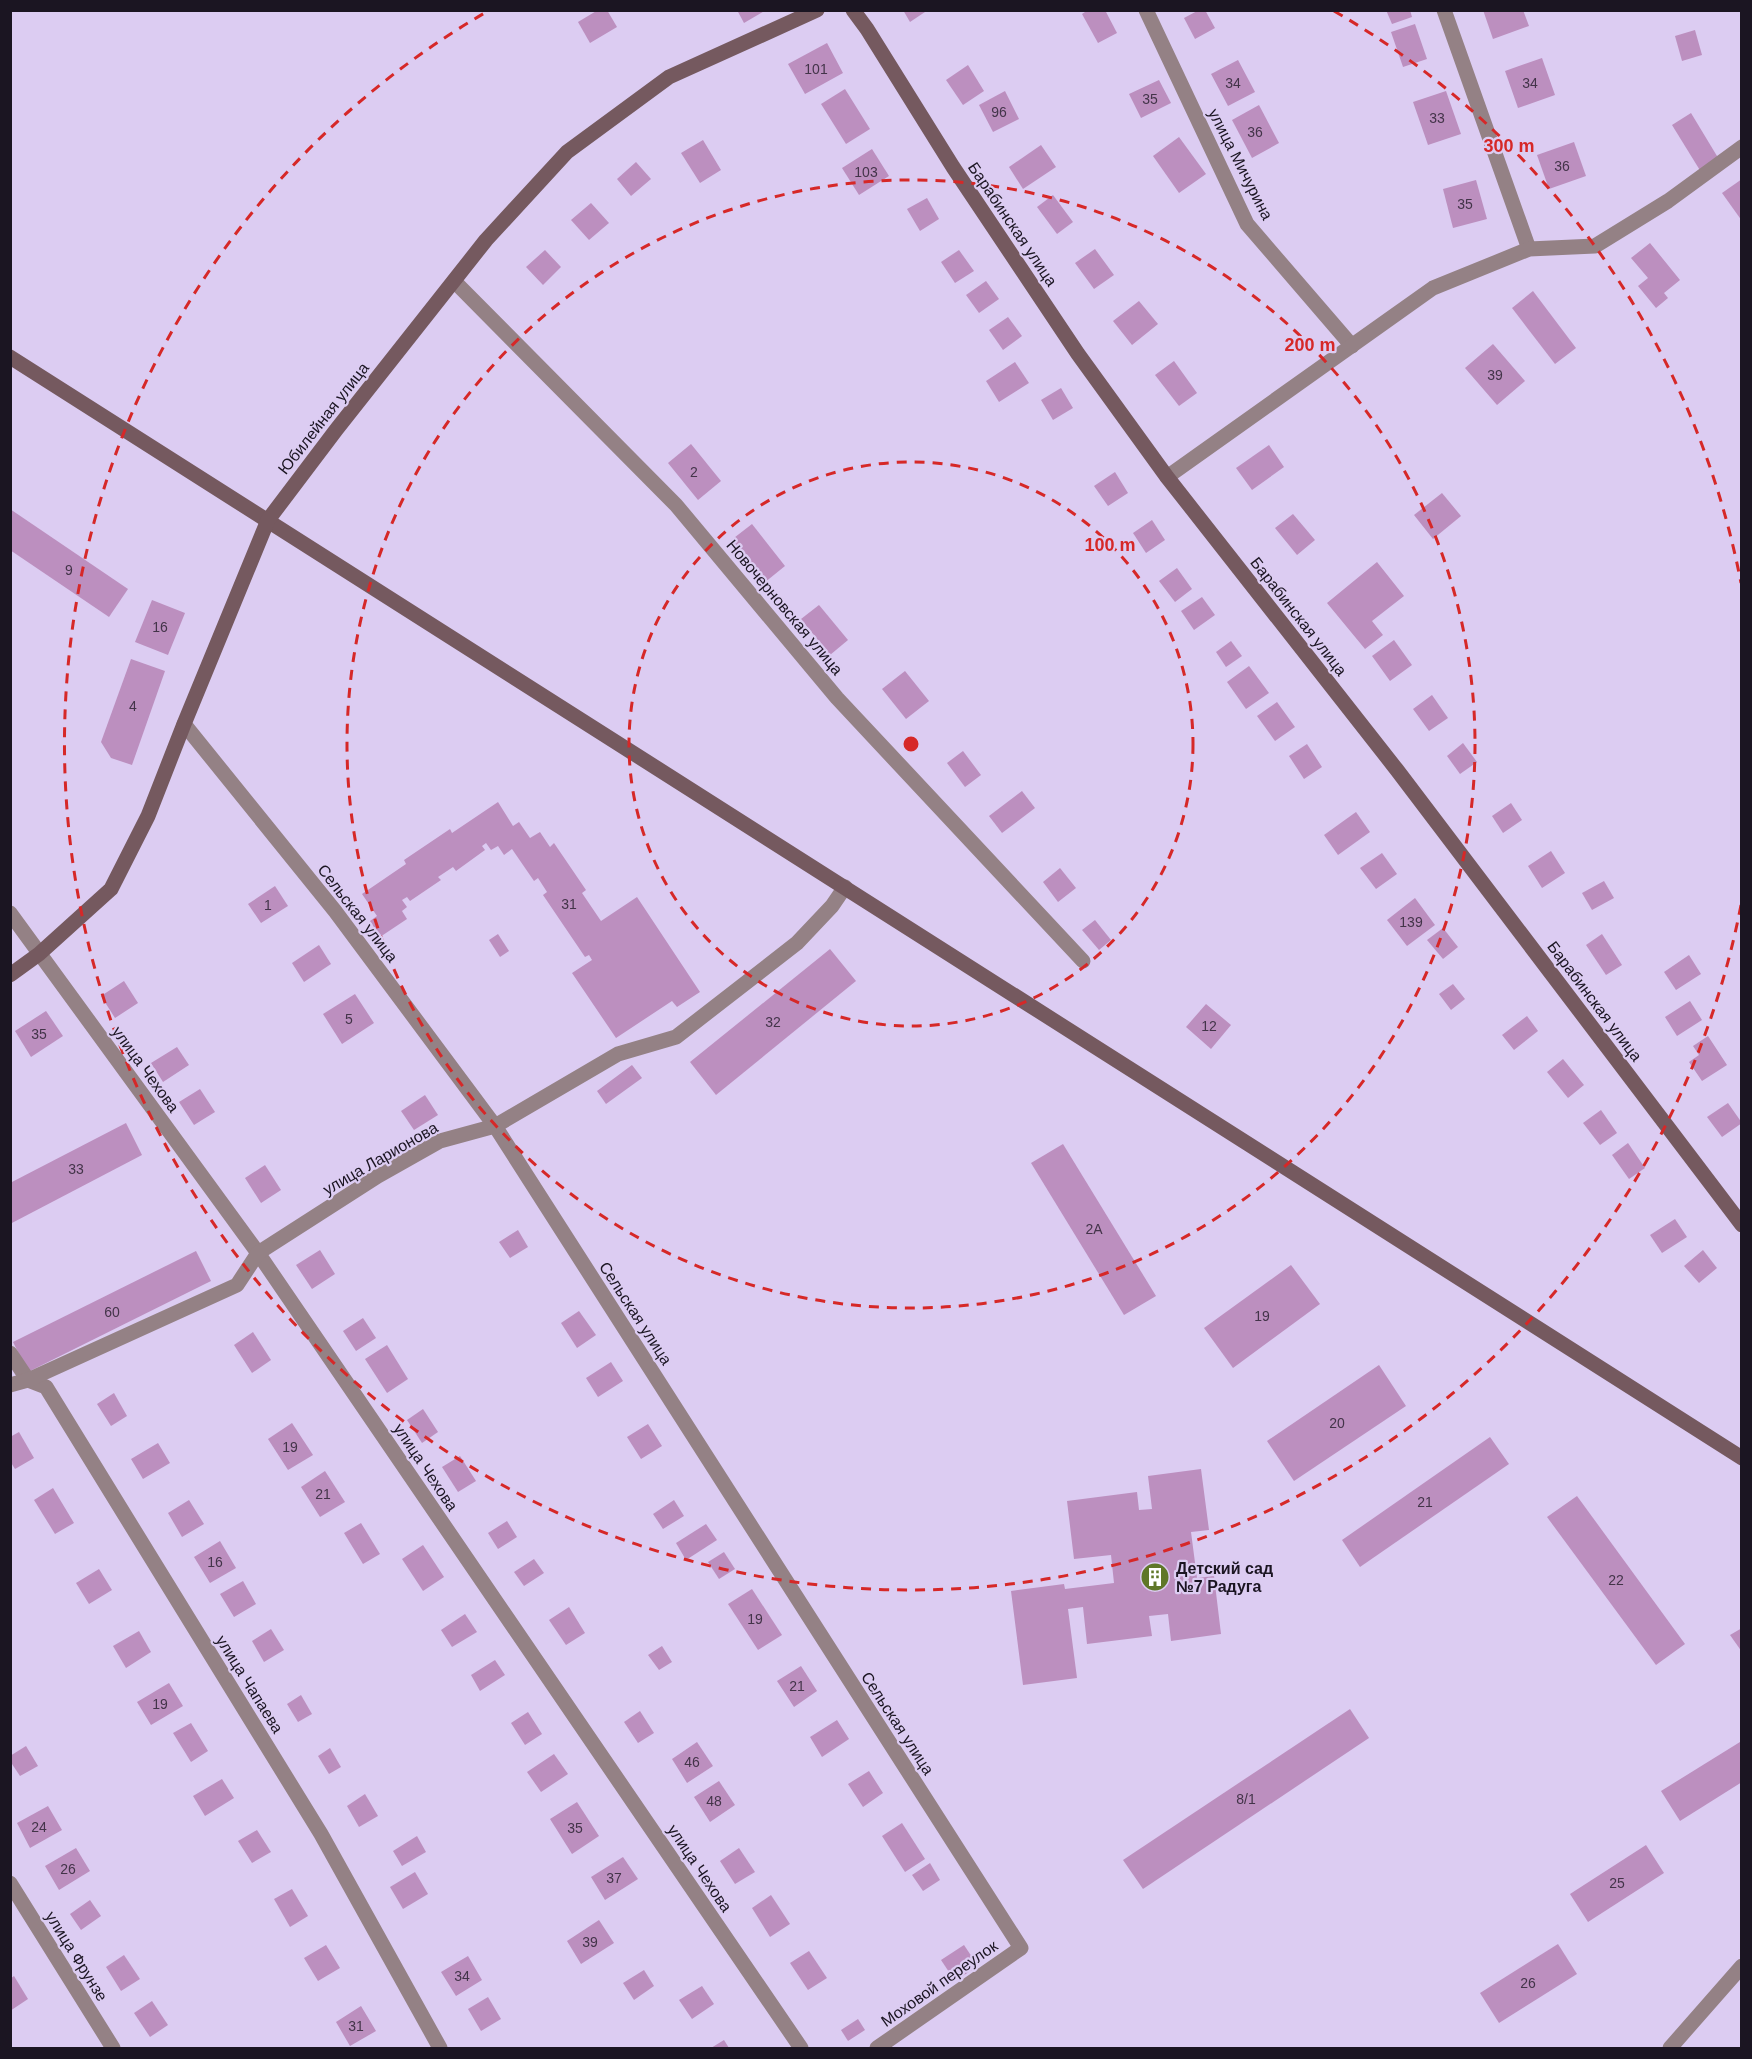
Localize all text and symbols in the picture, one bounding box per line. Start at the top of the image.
house number: 101 [804,61,828,77]
house number: 34 [1225,75,1241,91]
house number: 34 [1522,75,1538,91]
house number: 35 [1142,91,1158,107]
house number: 96 [991,104,1007,120]
street label: улица Мичурина [1205,106,1276,223]
house number: 33 [1429,110,1445,126]
house number: 36 [1247,124,1263,140]
text: 300 m [1483,136,1535,156]
house number: 36 [1554,158,1570,174]
street label: Барабинская улица [965,159,1060,289]
house number: 103 [854,164,878,180]
house number: 35 [1457,196,1473,212]
text: 200 m [1284,335,1336,355]
street label: Юбилейная улица [275,359,372,477]
house number: 39 [1487,367,1503,383]
house number: 2 [690,464,698,480]
text: 100 m [1084,535,1136,555]
street label: Новочерновская улица [723,536,846,678]
street label: Барабинская улица [1247,554,1350,679]
house number: 9 [65,562,73,578]
house number: 16 [152,619,168,635]
house number: 4 [129,698,137,714]
centre of rings [901,734,921,754]
street label: Сельская улица [314,861,401,965]
house number: 31 [561,896,577,912]
house number: 1 [264,897,272,913]
house number: 139 [1399,914,1423,930]
street label: Барабинская улица [1544,938,1645,1065]
house number: 5 [345,1011,353,1027]
house number: 32 [765,1014,781,1030]
house number: 12 [1201,1018,1217,1034]
street label: улица Чехова [109,1023,182,1115]
house number: 35 [31,1026,47,1042]
street label: улица Ларионова [320,1119,441,1198]
house number: 33 [68,1161,84,1177]
house number: 2А [1085,1221,1103,1237]
street label: Сельская улица [596,1259,675,1368]
house number: 60 [104,1304,120,1320]
house number: 19 [1254,1308,1270,1324]
house number: 20 [1329,1415,1345,1431]
street label: улица Чехова [390,1420,461,1514]
house number: 19 [282,1439,298,1455]
house number: 21 [315,1486,331,1502]
house number: 21 [1417,1494,1433,1510]
house number: 16 [207,1554,223,1570]
place label: Детский сад №7 Радуга [1176,1560,1273,1595]
building icon: Детский сад №7 Радуга [1139,1561,1171,1593]
house number: 22 [1608,1572,1624,1588]
house number: 19 [747,1611,763,1627]
street label: улица Чапаева [213,1632,286,1736]
street label: Сельская улица [858,1669,937,1778]
house number: 21 [789,1678,805,1694]
house number: 19 [152,1696,168,1712]
house number: 46 [684,1754,700,1770]
house number: 8/1 [1236,1791,1256,1807]
house number: 48 [706,1793,722,1809]
house number: 24 [31,1819,47,1835]
house number: 35 [567,1820,583,1836]
street label: улица Чехова [664,1821,735,1915]
house number: 26 [60,1861,76,1877]
house number: 37 [606,1870,622,1886]
house number: 25 [1609,1875,1625,1891]
street label: улица Фрунзе [42,1908,111,2004]
house number: 39 [582,1934,598,1950]
street label: Моховой переулок [878,1936,1001,2030]
house number: 34 [454,1968,470,1984]
house number: 26 [1520,1975,1536,1991]
house number: 31 [348,2018,364,2034]

